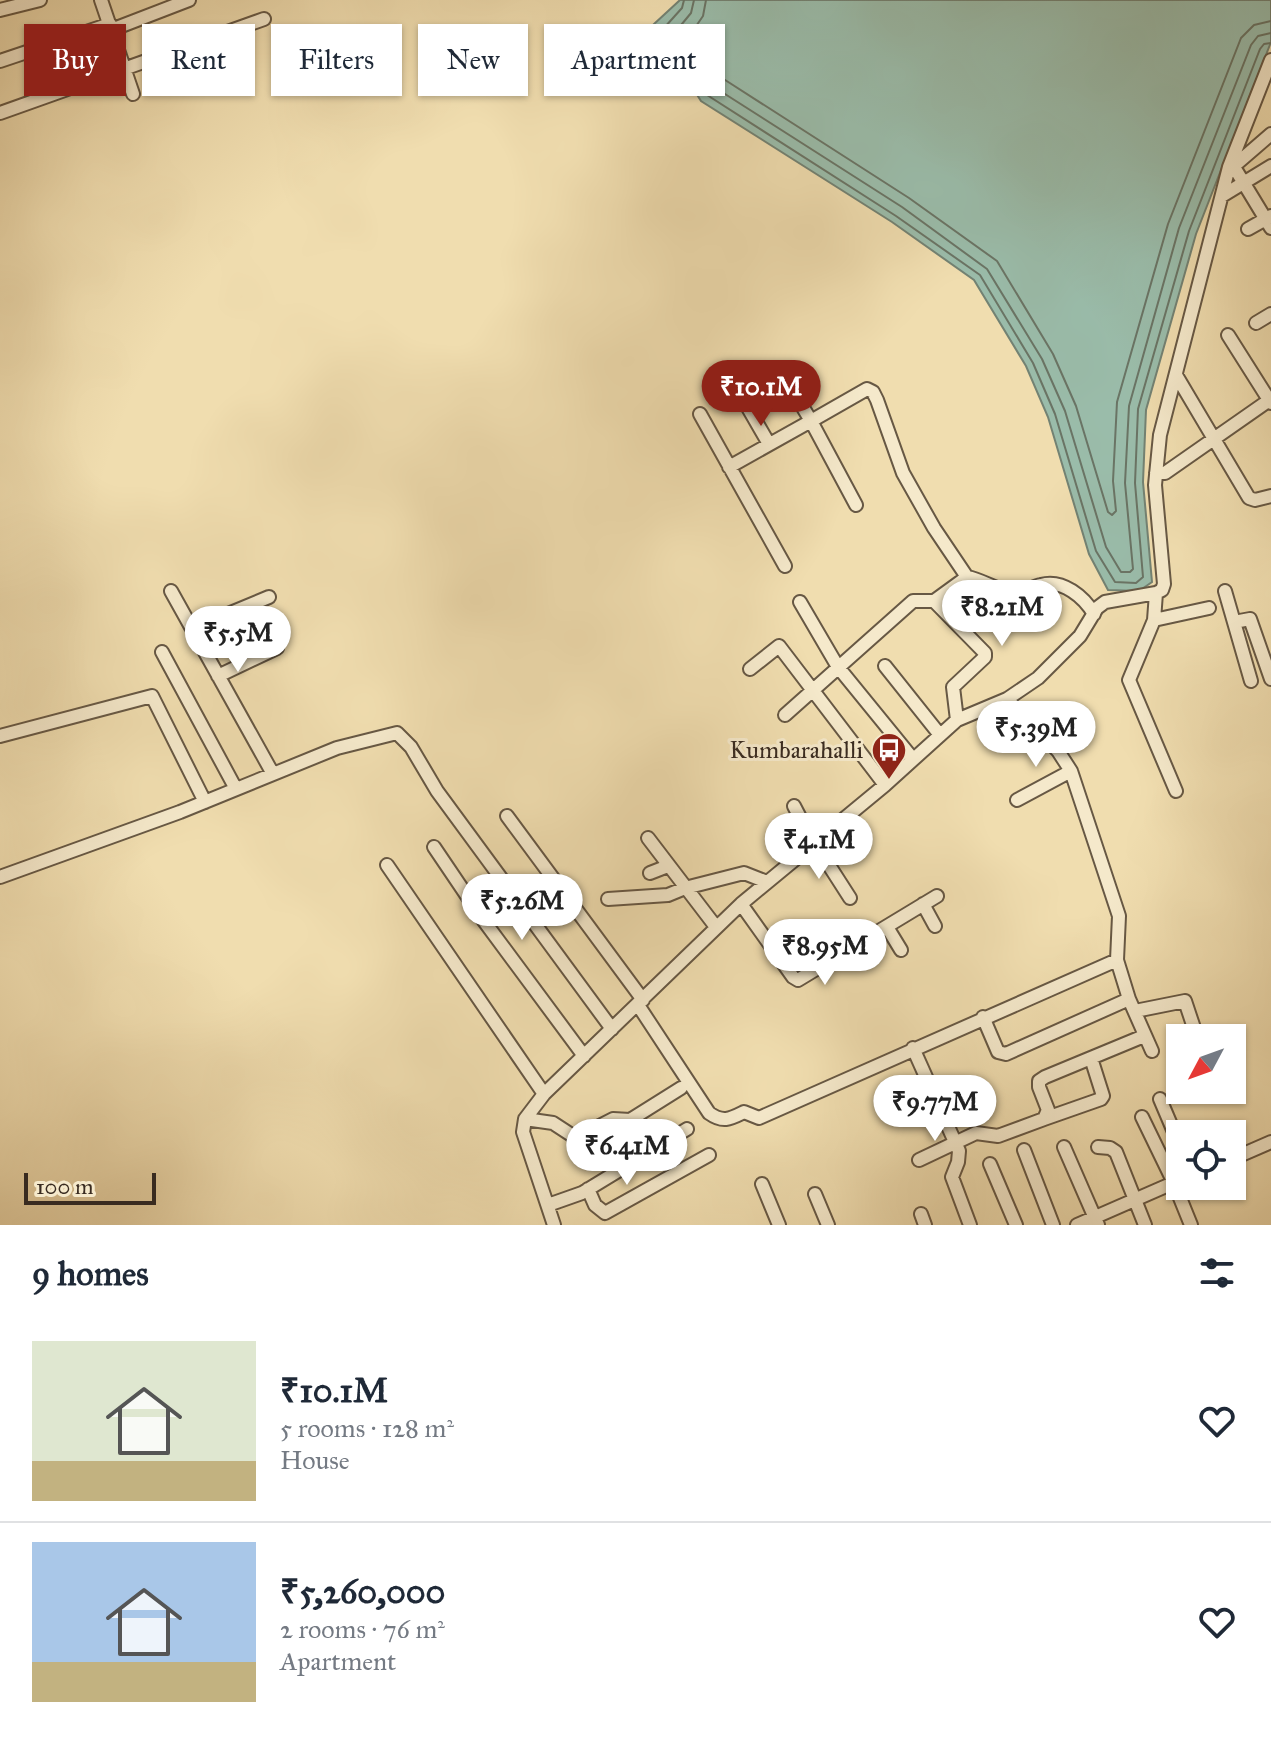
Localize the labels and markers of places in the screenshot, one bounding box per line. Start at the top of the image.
pin: ₹10.1M [696,360,826,428]
pin: ₹8.21M [937,580,1067,648]
pin: ₹5.5M [182,606,294,674]
pin: ₹5.39M [971,701,1101,769]
bus stop icon: Kumbarahalli [870,731,908,781]
place label: Kumbarahalli [730,735,863,765]
pin: ₹4.1M [763,813,875,881]
pin: ₹5.26M [457,874,587,942]
pin: ₹8.95M [760,919,890,987]
pin: ₹9.77M [870,1075,1000,1143]
pin: ₹6.41M [562,1119,692,1187]

